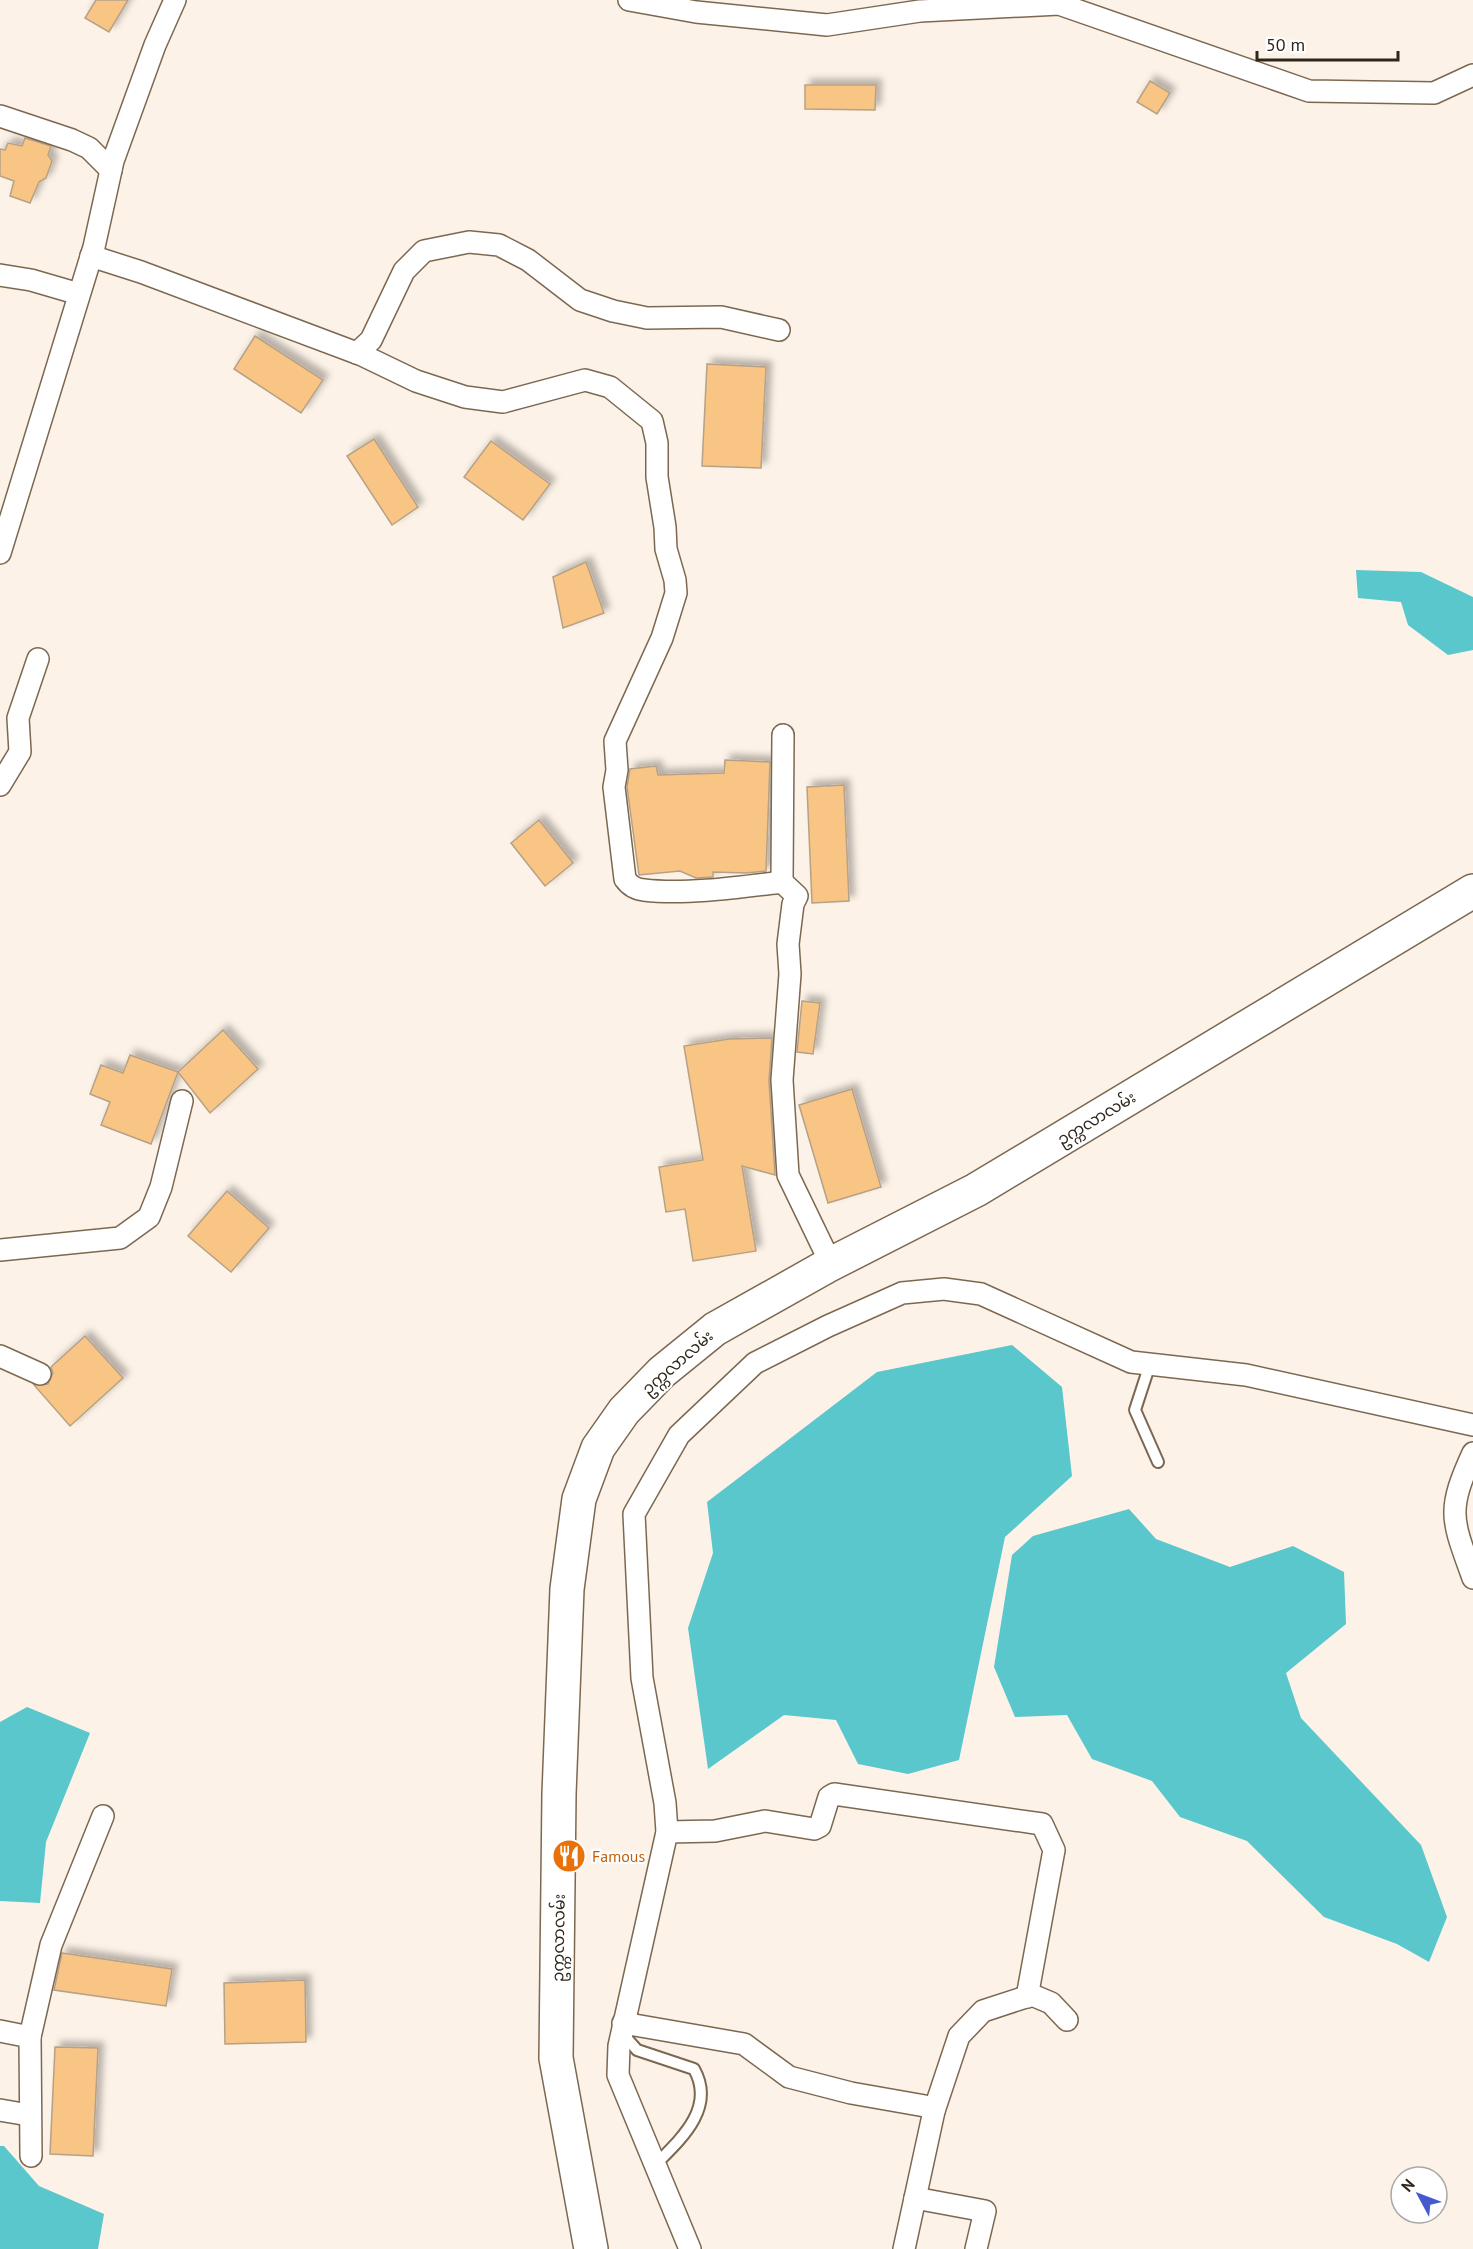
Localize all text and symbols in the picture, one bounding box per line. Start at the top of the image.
scale bar [1257,24,1398,62]
text: 50 m [1266,33,1305,56]
street label: ဥက္ကလာလမ်း [1053,1086,1141,1153]
street label: ဥက္ကလာလမ်း [636,1325,719,1402]
restaurant icon: Famous [551,1838,587,1874]
place label: Famous [592,1846,645,1866]
street label: ဥက္ကလာလမ်း [546,1894,573,1982]
north arrow [1389,2165,1449,2225]
text: N [1397,2175,1419,2196]

